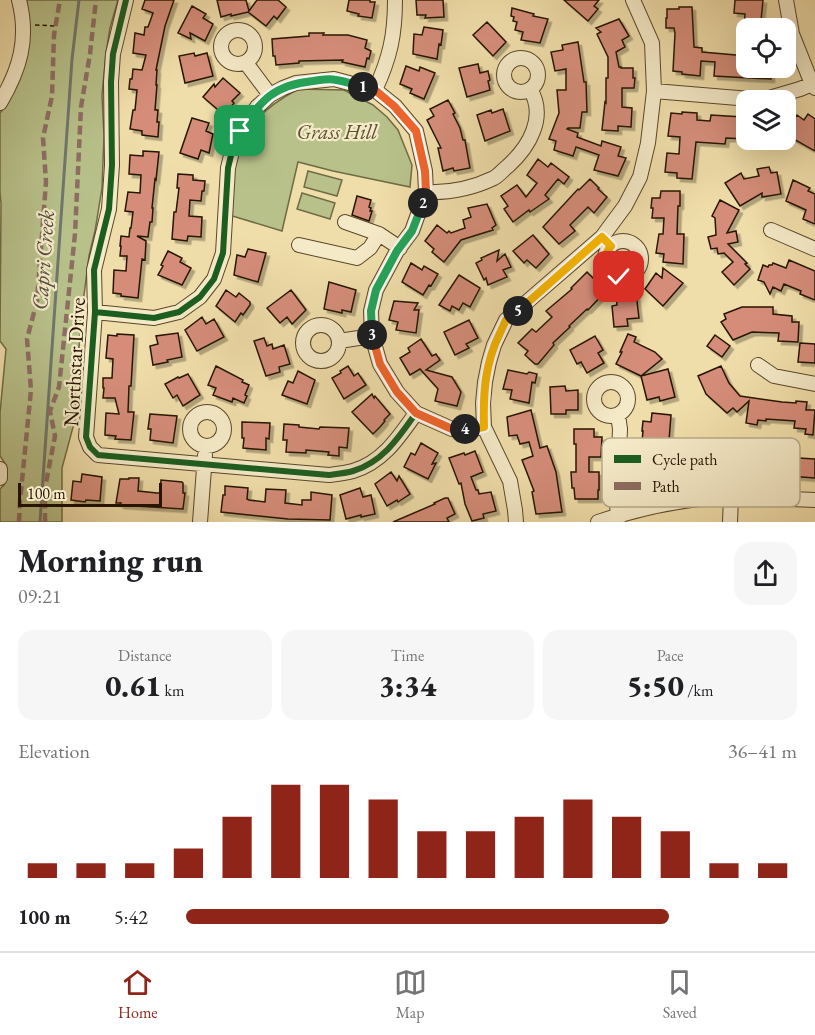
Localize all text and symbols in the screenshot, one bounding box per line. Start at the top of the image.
map controls [736,18,796,150]
button: locate [736,18,796,78]
pin: 1 [348,72,378,102]
text: 1 [359,76,367,97]
button: layers [736,90,796,150]
pin [214,105,265,156]
icon: arrive [223,114,256,147]
park label: Grass Hill [297,118,378,145]
pin: 2 [408,188,438,218]
text: 2 [419,192,427,213]
water label: Capri Creek [25,209,61,311]
pin [593,251,644,302]
icon: check [602,260,635,293]
pin: 5 [503,296,533,326]
street label: Northstar Drive [57,297,91,427]
text: 5 [514,300,522,321]
pin: 3 [357,320,387,350]
text: 3 [368,324,376,345]
pin: 4 [450,414,480,444]
text: 4 [461,418,469,439]
legend [602,438,800,507]
text: Cycle path [652,449,717,470]
text: Path [652,476,680,497]
scale bar [18,480,162,508]
text: 100 m [27,483,66,504]
text: Morning run [18,539,203,582]
button: share [734,542,797,605]
text: 09:21 [18,583,61,609]
text: Distance [118,645,172,666]
text: Time [391,645,424,666]
text: Pace [657,645,684,666]
text: 0.61 [105,666,161,705]
text: 3:34 [379,666,436,705]
text: 5:50 [627,666,684,705]
text: km [161,680,184,701]
text: /km [684,680,714,701]
text: Elevation [18,738,90,764]
text: 36–41 m [728,738,797,764]
text: 100 m [18,904,71,930]
text: 5:42 [114,904,148,930]
tab: Home [118,966,158,1023]
tab: Map [394,966,427,1023]
tab: Saved [663,966,697,1023]

